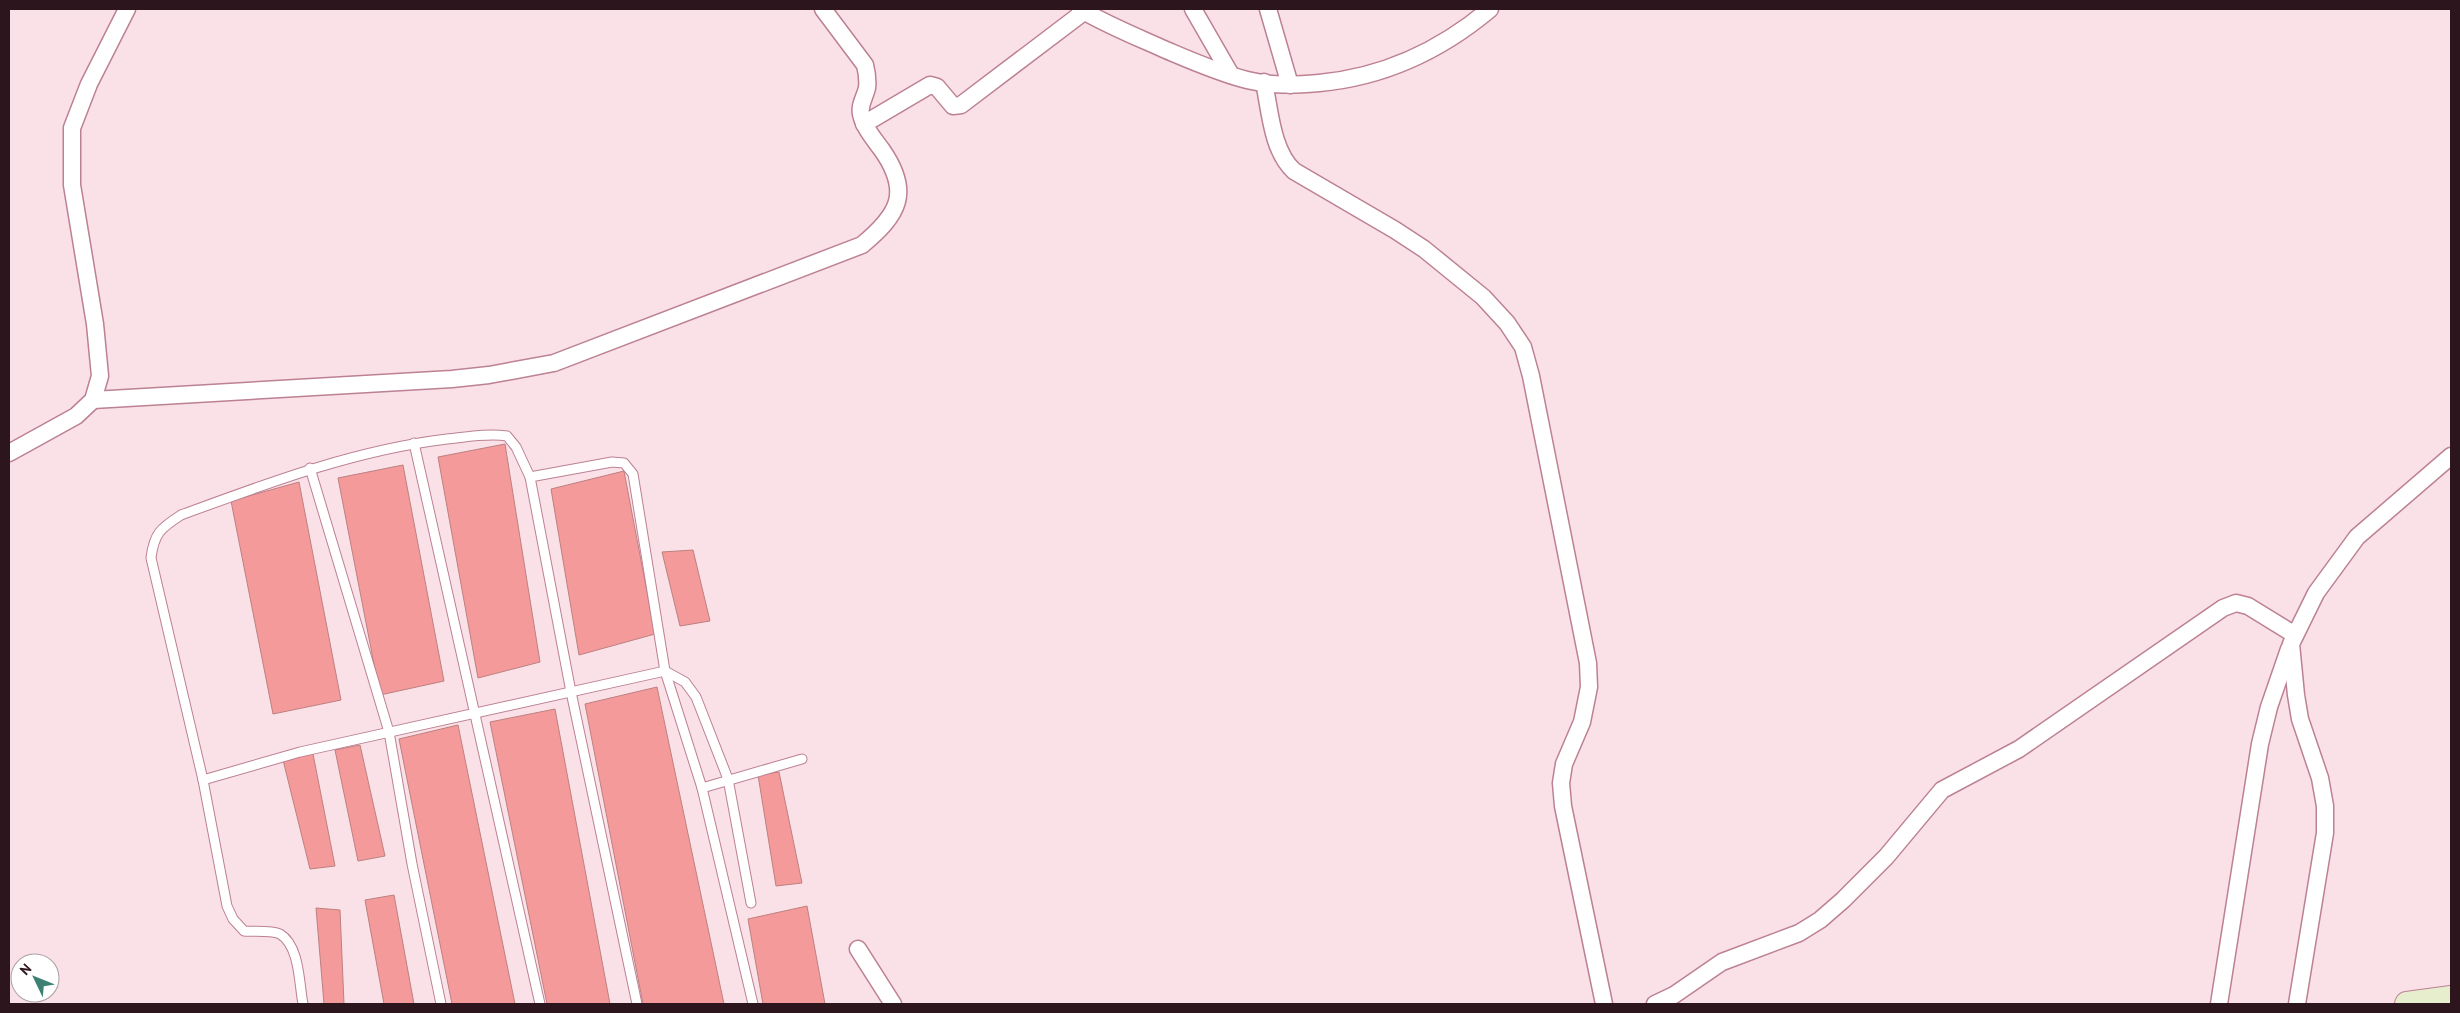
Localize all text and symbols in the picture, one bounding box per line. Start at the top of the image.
north arrow [10,953,60,1003]
text: N [16,960,35,979]

